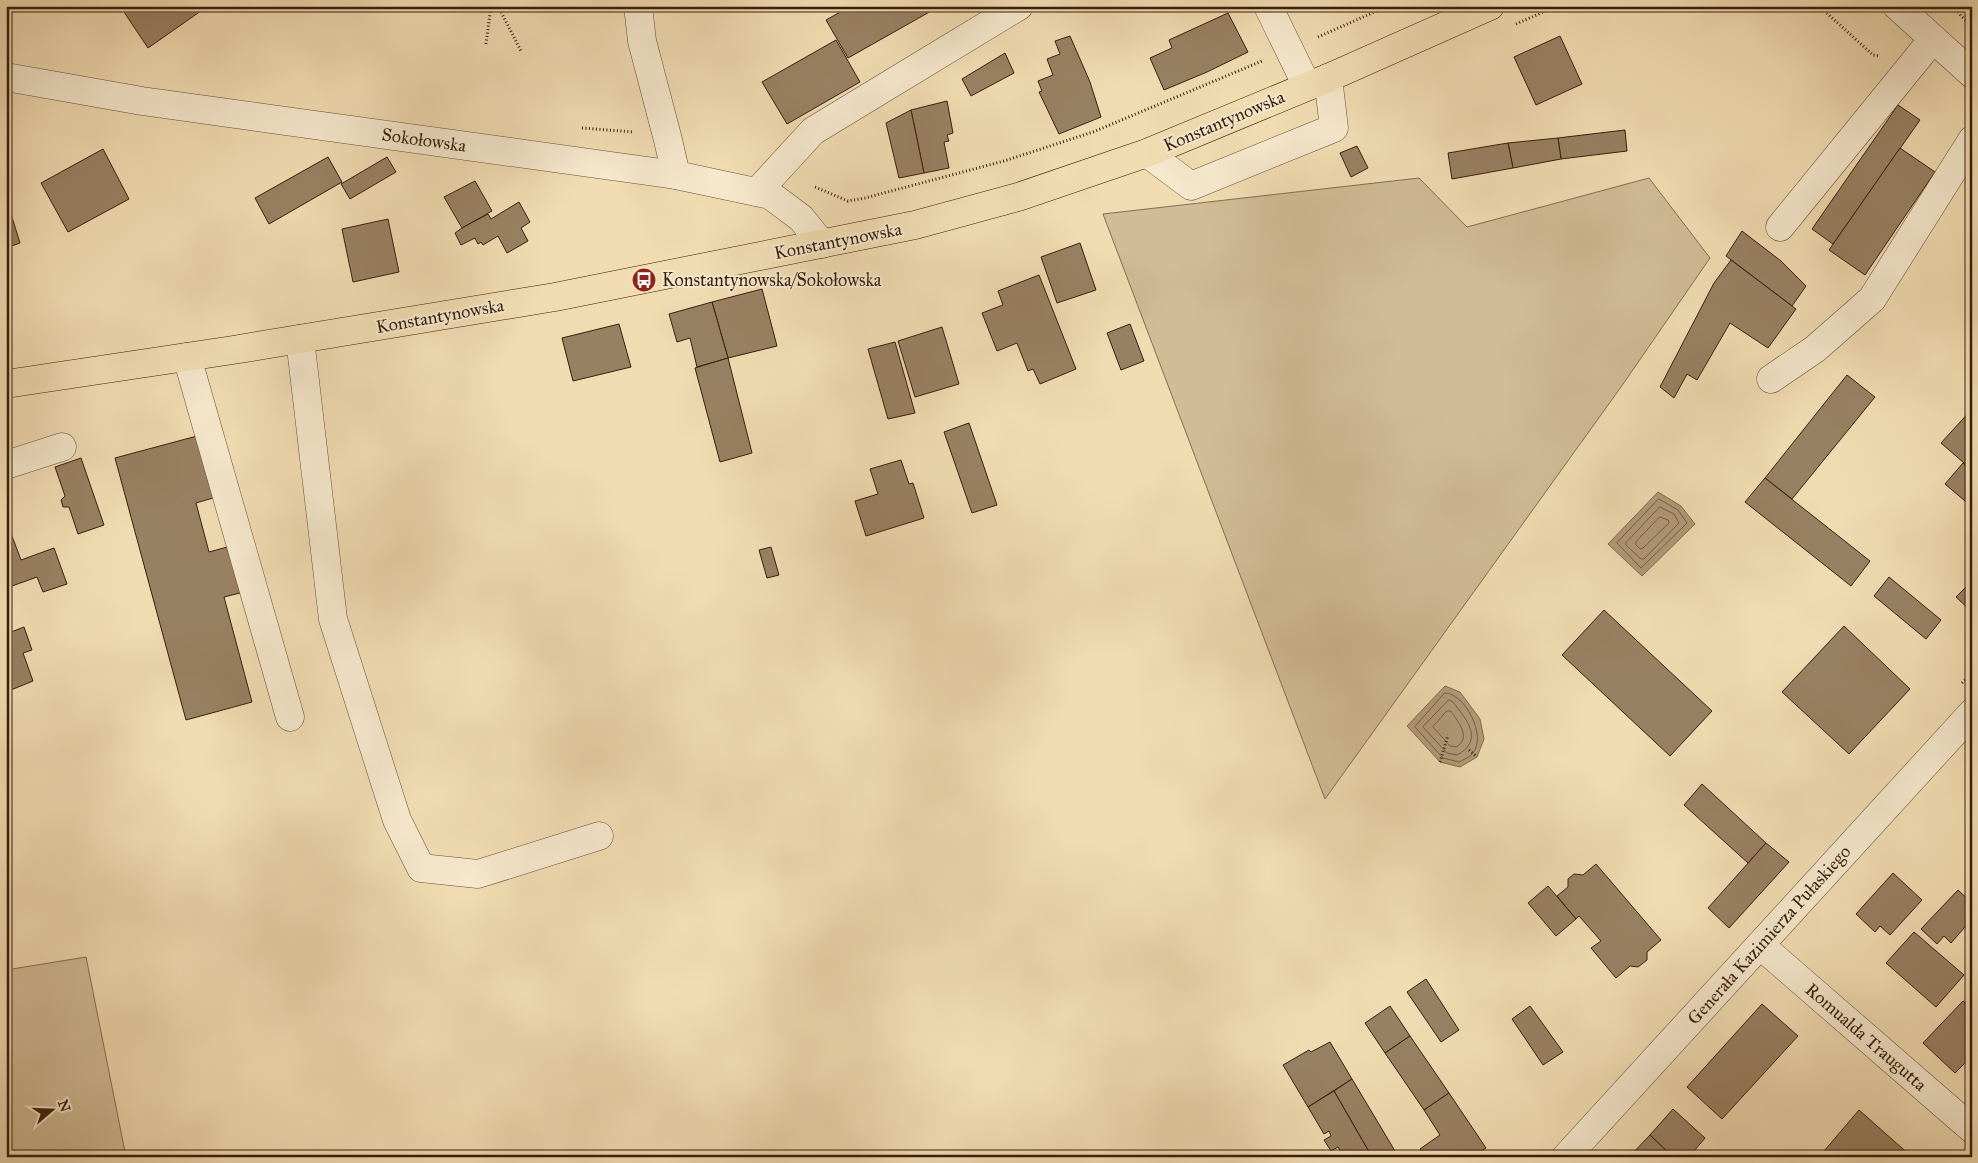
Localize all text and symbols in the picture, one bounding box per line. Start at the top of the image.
street label: Konstantynowska [1160,85,1288,156]
street label: Sokołowska [380,123,468,157]
street label: Konstantynowska [772,218,904,264]
bus stop icon: Konstantynowska/Sokołowska [631,267,657,293]
place label: Konstantynowska/Sokołowska [662,269,882,291]
street label: Konstantynowska [374,294,506,338]
street label: Generała Kazimierza Pułaskiego [1683,841,1856,1030]
street label: Romualda Traugutta [1800,978,1931,1097]
north arrow [28,1086,78,1136]
text: N [54,1098,74,1114]

